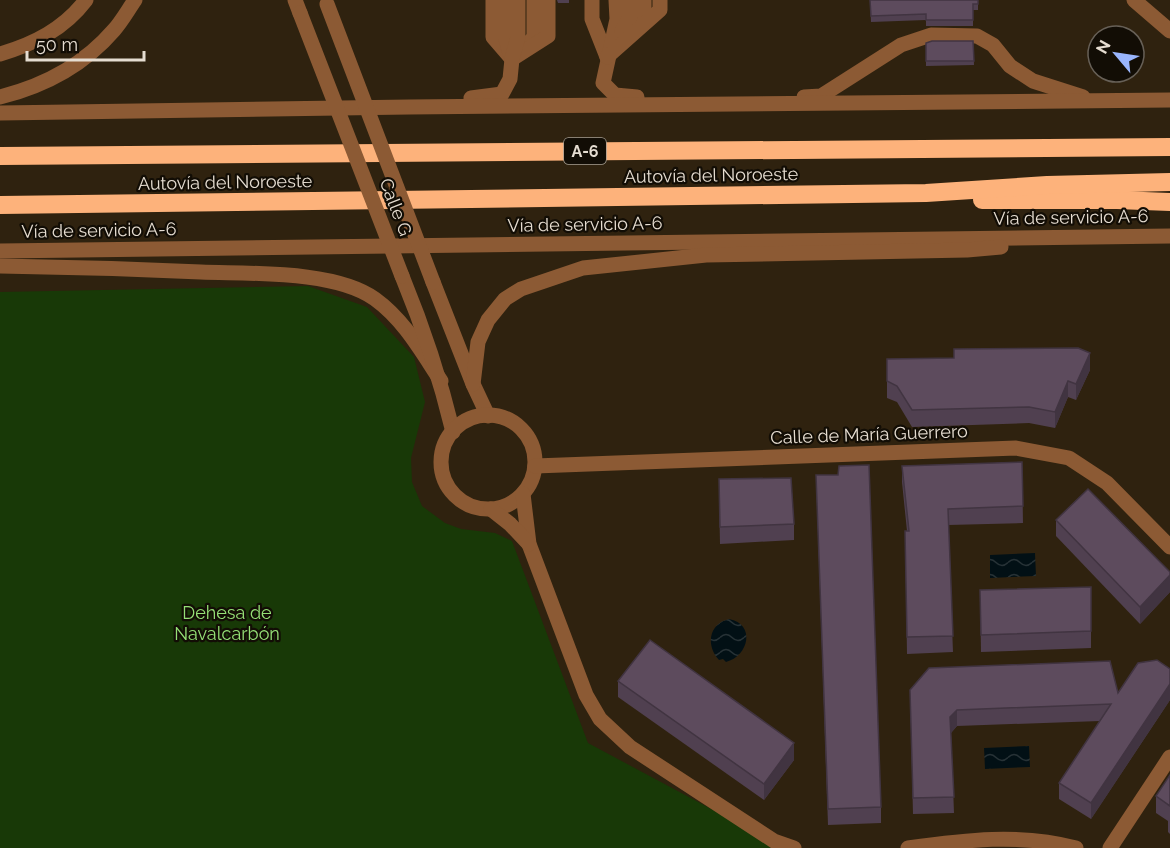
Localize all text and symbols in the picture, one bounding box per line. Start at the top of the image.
scale bar [27,24,144,62]
north arrow [1086,24,1146,84]
text: 50 m [36,34,78,55]
text: N [1092,37,1115,57]
road number: A-6 [564,138,606,164]
street label: Autovía del Noroeste [624,163,799,187]
street label: Autovía del Noroeste [138,170,313,194]
street label: Calle G [375,175,417,239]
street label: Vía de servicio A-6 [993,205,1149,229]
street label: Vía de servicio A-6 [507,212,663,236]
street label: Vía de servicio A-6 [21,218,177,242]
street label: Calle de María Guerrero [770,420,968,448]
park label: Dehesa de Navalcarbón [174,602,280,644]

